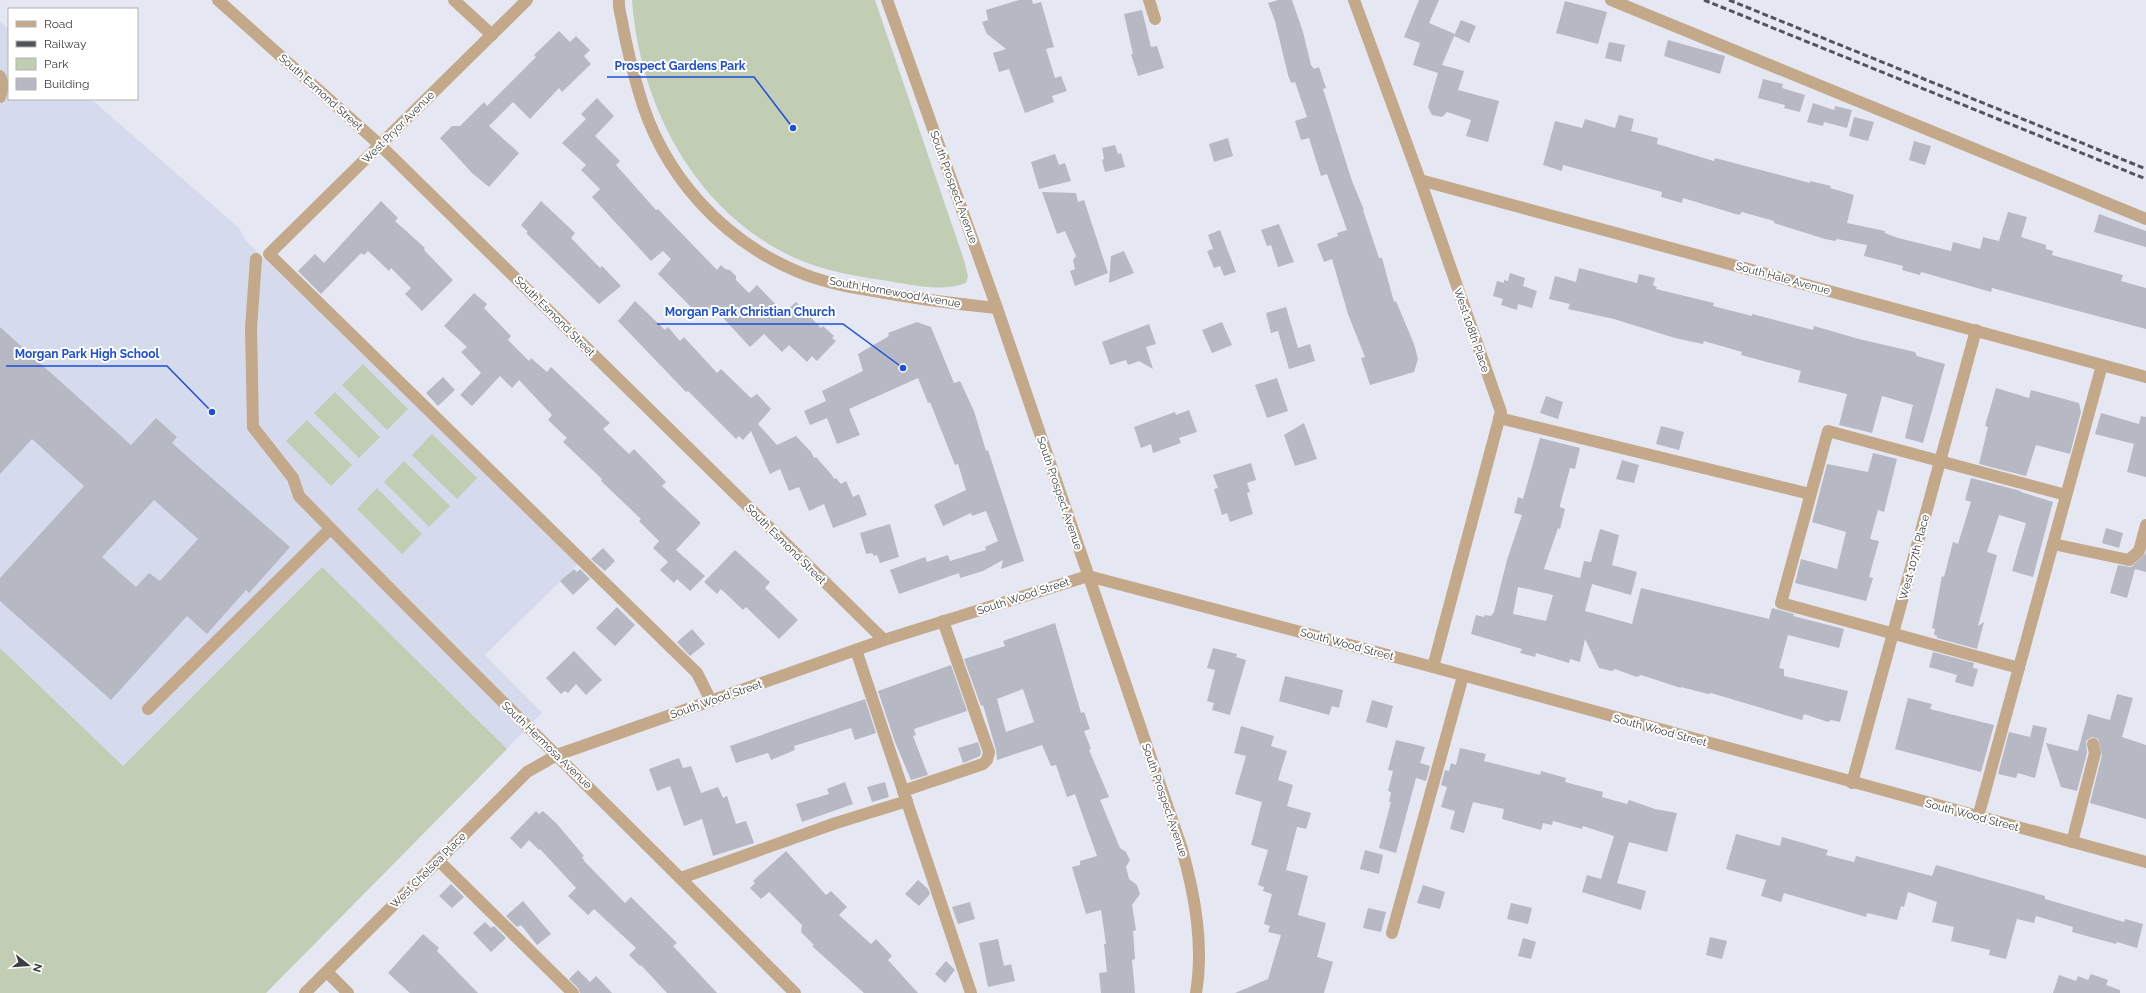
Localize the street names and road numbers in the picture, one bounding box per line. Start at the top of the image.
street label: South Esmond Street [276,51,365,133]
street label: West Pryor Avenue [360,88,438,166]
street label: South Prospect Avenue [927,129,980,246]
street label: South Hale Avenue [1734,260,1832,297]
street label: South Esmond Street [512,274,598,359]
street label: South Homewood Avenue [828,275,962,311]
street label: West 108th Place [1451,286,1492,374]
street label: South Prospect Avenue [1034,435,1085,552]
street label: South Esmond Street [743,502,829,587]
street label: West 107th Place [1897,513,1932,601]
street label: South Wood Street [975,575,1071,618]
street label: South Wood Street [1299,626,1395,663]
street label: South Wood Street [669,678,764,721]
street label: South Hermosa Avenue [499,699,595,792]
street label: South Wood Street [1612,712,1708,749]
street label: South Prospect Avenue [1139,742,1190,859]
street label: South Wood Street [1924,797,2020,834]
street label: West Chelsea Place [388,830,469,911]

